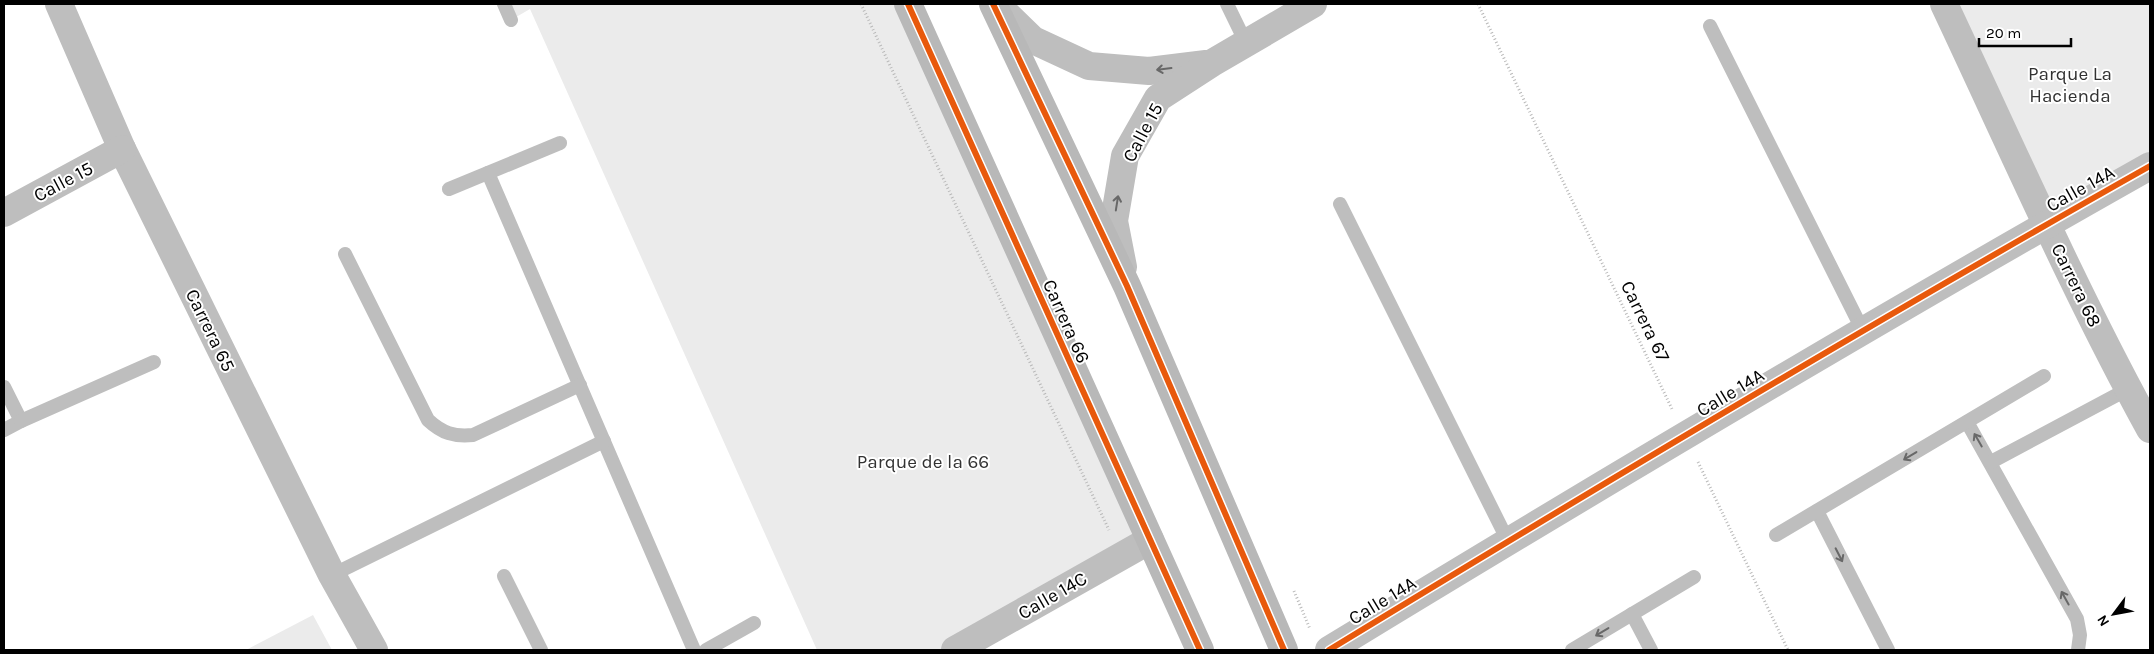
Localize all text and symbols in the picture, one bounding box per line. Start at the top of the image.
scale bar [1979,15,2072,47]
text: 20 m [1986,24,2021,42]
park label: Parque La Hacienda [2028,63,2112,107]
one-way arrow [1156,64,1172,74]
street label: Calle 15 [1118,99,1168,166]
street label: Calle 15 [30,157,97,207]
street label: Calle 14A [2042,161,2119,217]
one-way arrow [1112,196,1122,212]
street label: Carrera 68 [2046,240,2106,331]
street label: Carrera 66 [1038,276,1094,367]
street label: Carrera 67 [1616,277,1674,366]
street label: Carrera 65 [181,286,240,375]
street label: Calle 14A [1693,364,1768,422]
one-way arrow [1972,434,1982,448]
park label: Parque de la 66 [857,451,989,473]
one-way arrow [1904,451,1918,461]
one-way arrow [1834,547,1844,562]
street label: Calle 14C [1014,567,1091,624]
street label: Calle 14A [1345,572,1420,630]
north arrow [2089,589,2139,639]
one-way arrow [2060,590,2070,605]
text: N [2094,612,2113,629]
one-way arrow [1595,628,1609,638]

